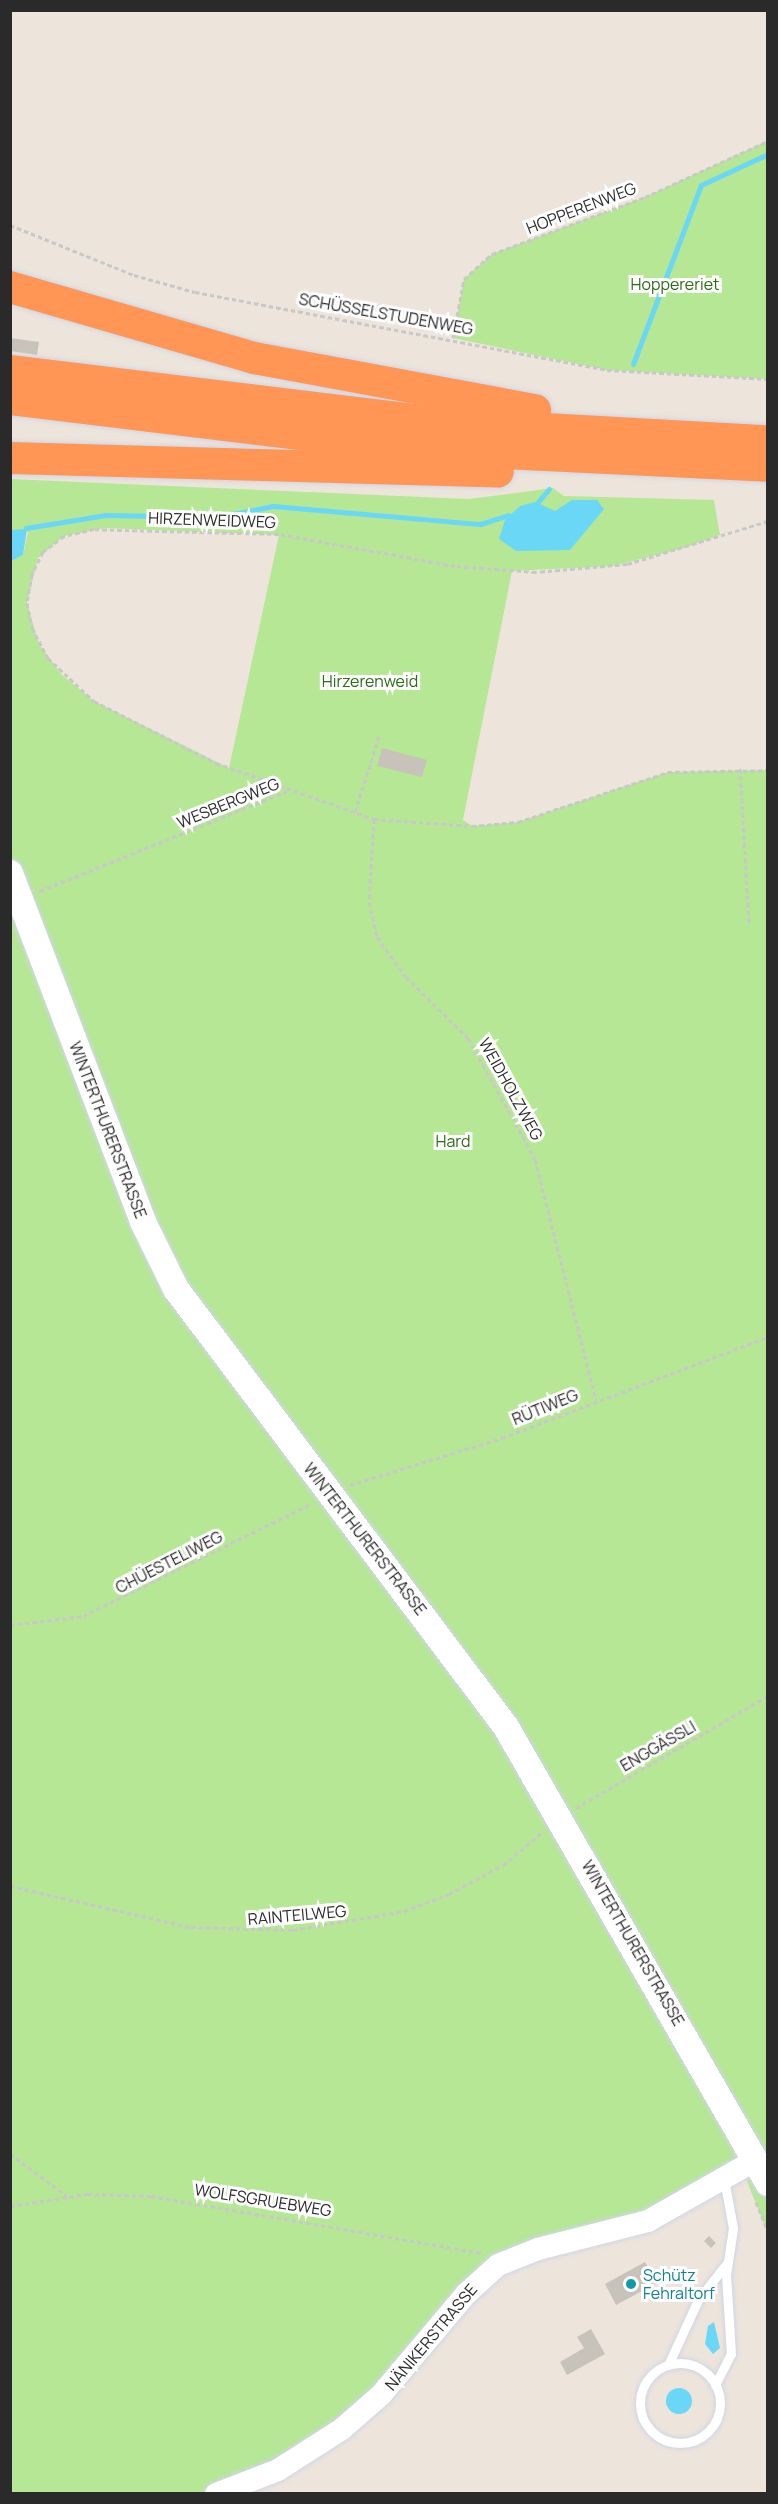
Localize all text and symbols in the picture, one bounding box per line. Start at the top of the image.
street label: HOPPERENWEG [523,178,639,238]
park label: Hoppereriet [631,274,719,294]
street label: SCHÜSSELSTUDENWEG [297,289,475,339]
street label: HIRZENWEIDWEG [148,508,276,532]
park label: Hirzerenweid [322,671,418,691]
street label: WESBERGWEG [174,774,282,832]
street label: WEIDHOLZWEG [475,1035,547,1143]
street label: WINTERTHURERSTRASSE [65,1039,151,1221]
park label: Hard [436,1131,470,1151]
street label: RÜTIWEG [509,1385,581,1429]
street label: WINTERTHURERSTRASSE [300,1459,430,1619]
street label: CHÜESTELIWEG [112,1527,226,1597]
street label: ENGGÄSSLI [617,1717,699,1775]
street label: WINTERTHURERSTRASSE [578,1857,688,2029]
street label: RAINTEILWEG [247,1901,347,1929]
street label: WOLFSGRUEBWEG [193,2180,333,2220]
place label: Schütz Fehraltorf [643,2265,715,2303]
marker: Schütz Fehraltorf [624,2277,638,2291]
street label: NÄNIKERSTRASSE [381,2280,481,2394]

